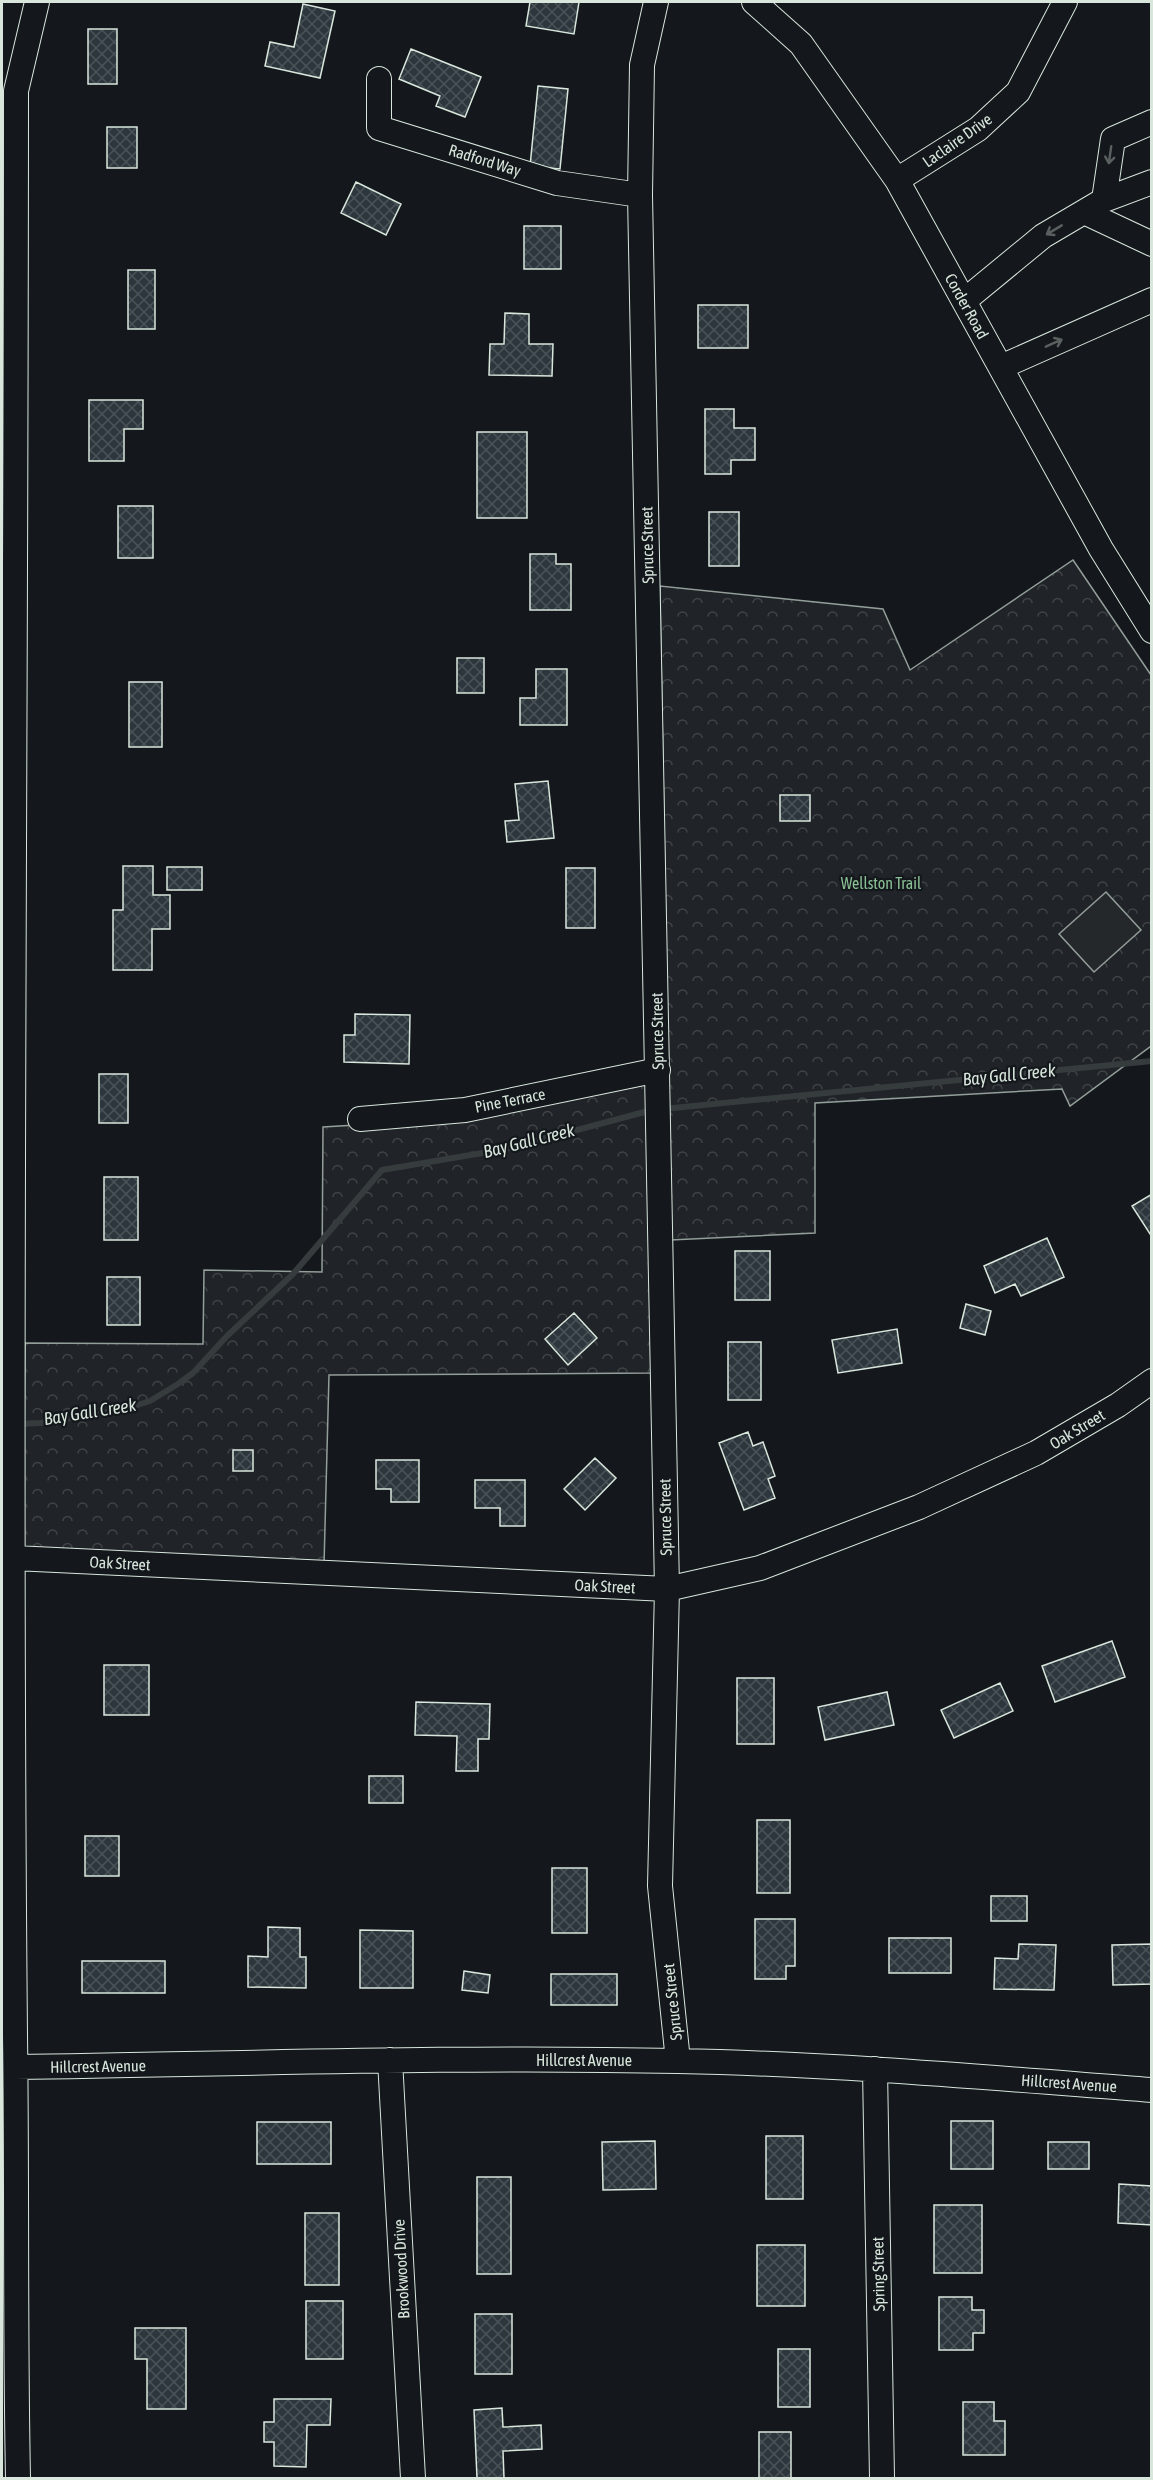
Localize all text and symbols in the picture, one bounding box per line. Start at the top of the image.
street label: Laclaire Drive [919,110,995,170]
street label: Radford Way [446,140,524,181]
one-way arrow [1105,145,1116,164]
one-way arrow [1046,224,1063,236]
street label: Corder Road [942,270,992,342]
one-way arrow [1045,337,1063,348]
street label: Spruce Street [637,506,658,584]
park label: Wellston Trail [841,874,922,892]
street label: Spruce Street [647,992,668,1070]
water label: Bay Gall Creek [961,1059,1058,1090]
street label: Pine Terrace [473,1084,547,1116]
water label: Bay Gall Creek [481,1119,578,1162]
water label: Bay Gall Creek [42,1394,139,1429]
street label: Oak Street [1046,1405,1108,1452]
street label: Spruce Street [655,1478,676,1556]
street label: Oak Street [89,1552,151,1574]
street label: Oak Street [574,1575,636,1597]
street label: Spruce Street [659,1962,686,2041]
street label: Hillcrest Avenue [536,2051,632,2069]
street label: Hillcrest Avenue [50,2056,146,2076]
street label: Hillcrest Avenue [1021,2071,1117,2095]
street label: Brookwood Drive [389,2219,413,2319]
street label: Spring Street [868,2236,889,2311]

